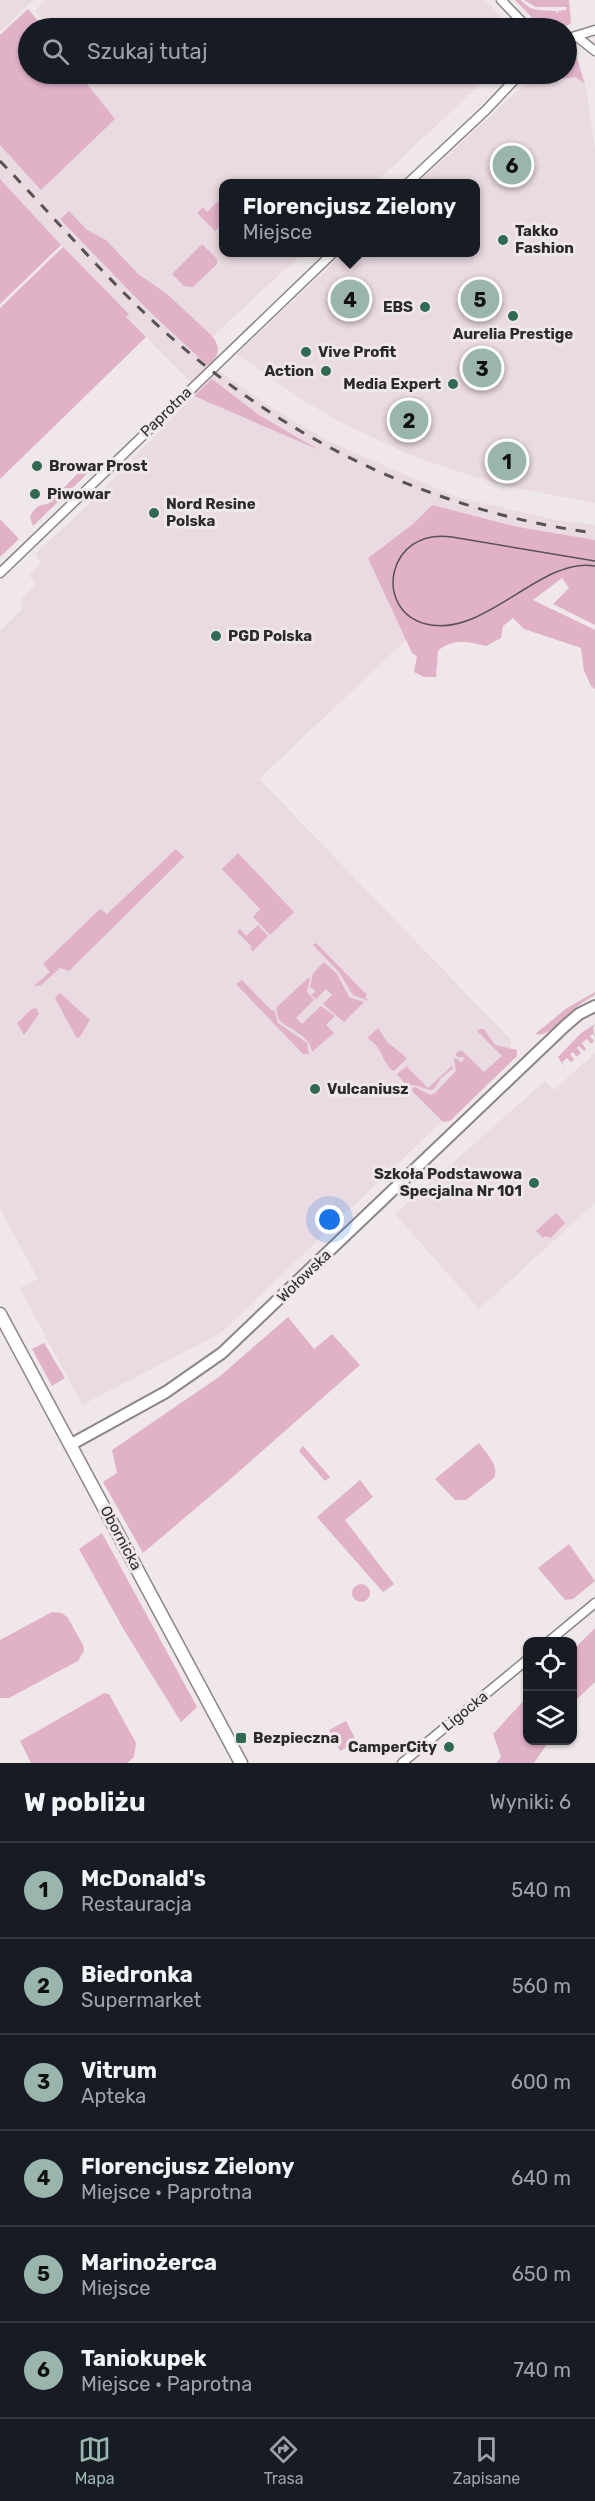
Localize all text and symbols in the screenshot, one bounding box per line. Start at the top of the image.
search box [18,18,577,84]
icon: search [39,35,72,68]
text: Szukaj tutaj [87,38,208,65]
pin: 6 [492,142,532,188]
popup [219,179,480,257]
text: Florencjusz Zielony [243,193,456,220]
text: Miejsce [243,220,312,244]
place label: Takko Fashion [515,222,574,257]
marker: Takko Fashion [496,233,510,247]
pin: 4 [330,276,370,322]
pin: 5 [460,276,500,322]
place label: EBS [383,298,413,316]
marker: EBS [418,300,432,314]
marker: Aurelia Prestige [506,309,520,323]
place label: Aurelia Prestige [453,325,573,343]
place label: Vive Profit [318,343,396,361]
marker: Vive Profit [299,345,313,359]
pin: 3 [462,346,502,391]
place label: Action [264,362,314,380]
marker: Action [319,364,333,378]
place label: Media Expert [343,375,441,393]
marker: Media Expert [446,377,460,391]
street label: Paprotna [137,383,195,441]
pin: 2 [390,398,428,442]
pin: 1 [488,438,526,484]
place label: Browar Prost [49,457,147,475]
marker: Browar Prost [30,459,44,473]
place label: Piwowar [47,485,111,503]
marker: Piwowar [28,487,42,501]
place label: Nord Resine Polska [166,495,256,530]
marker: Nord Resine Polska [147,506,161,520]
place label: PGD Polska [228,627,312,645]
marker: PGD Polska [209,629,223,643]
place label: Vulcaniusz [327,1080,409,1098]
marker: Vulcaniusz [308,1082,322,1096]
place label: Szkoła Podstawowa Specjalna Nr 101 [374,1165,522,1200]
marker: Szkoła Podstawowa Specjalna Nr 101 [527,1176,541,1190]
your location [315,1205,344,1234]
street label: Wołowska [273,1246,335,1306]
street label: Obornicka [97,1503,145,1573]
map controls [523,1637,577,1745]
button: locate [523,1637,577,1691]
street label: Ligocka [438,1687,492,1735]
button: layers [523,1691,577,1745]
place label: Bezpieczna [253,1729,339,1747]
marker: Bezpieczna [234,1731,248,1745]
place label: CamperCity [348,1738,437,1756]
marker: CamperCity [442,1740,456,1754]
text: W pobliżu [24,1787,146,1818]
text: Wyniki: 6 [490,1790,571,1814]
text: McDonald's [81,1865,206,1892]
text: 1 [39,1878,48,1902]
text: 540 m [511,1878,571,1902]
text: Restauracja [81,1892,192,1916]
text: Biedronka [81,1961,193,1988]
text: 2 [37,1974,50,1998]
text: 560 m [512,1974,571,1998]
text: Supermarket [81,1988,201,2012]
text: Vitrum [81,2057,157,2084]
text: 3 [37,2070,50,2094]
text: 600 m [511,2070,571,2094]
text: Apteka [81,2084,146,2108]
text: Florencjusz Zielony [81,2153,294,2180]
text: 4 [37,2166,50,2190]
text: 640 m [511,2166,571,2190]
text: Miejsce · Paprotna [81,2180,252,2204]
text: Marinożerca [81,2249,217,2276]
text: 5 [37,2262,50,2286]
text: 650 m [512,2262,571,2286]
text: Miejsce [81,2276,150,2300]
text: Taniokupek [81,2345,207,2372]
text: 6 [37,2358,50,2382]
text: 740 m [514,2358,571,2382]
text: Miejsce · Paprotna [81,2372,252,2396]
tab: Mapa [75,2433,115,2488]
tab: Trasa [264,2433,304,2488]
tab: Zapisane [453,2433,520,2488]

